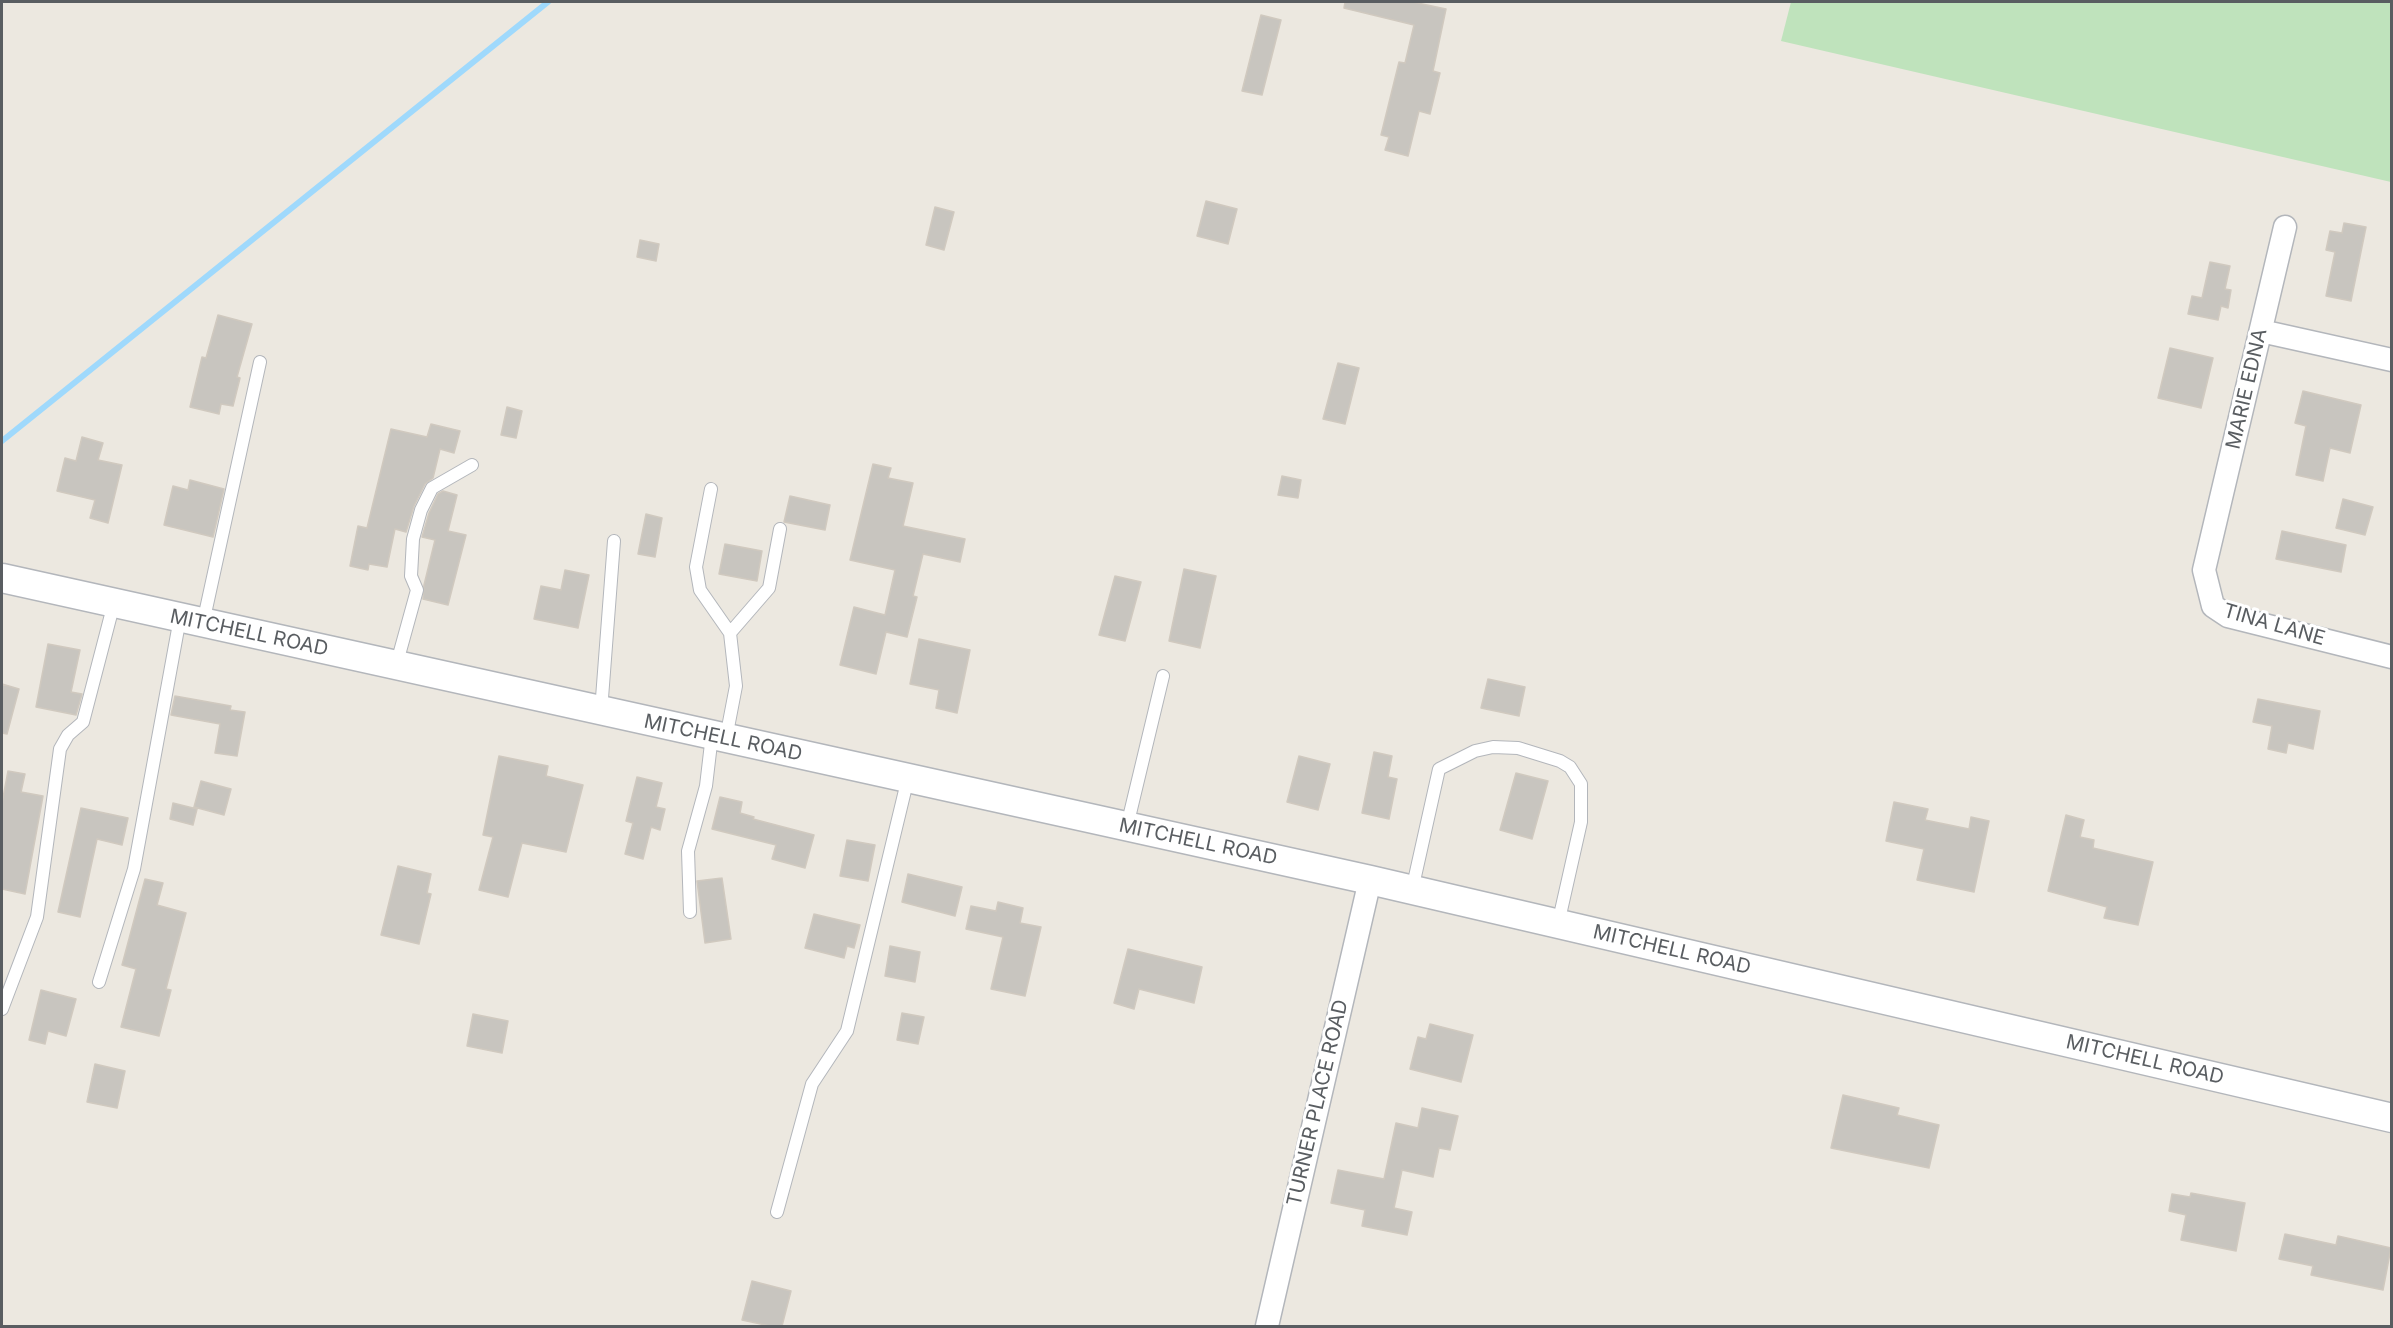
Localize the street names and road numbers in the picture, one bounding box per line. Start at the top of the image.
street label: MARIE EDNA [2221,326,2273,452]
street label: TINA LANE [2220,599,2328,651]
street label: MITCHELL ROAD [168,605,330,661]
street label: MITCHELL ROAD [642,710,804,766]
street label: MITCHELL ROAD [1117,814,1279,870]
street label: MITCHELL ROAD [1591,920,1753,980]
street label: TURNER PLACE ROAD [1283,997,1353,1209]
street label: MITCHELL ROAD [2064,1030,2226,1090]

